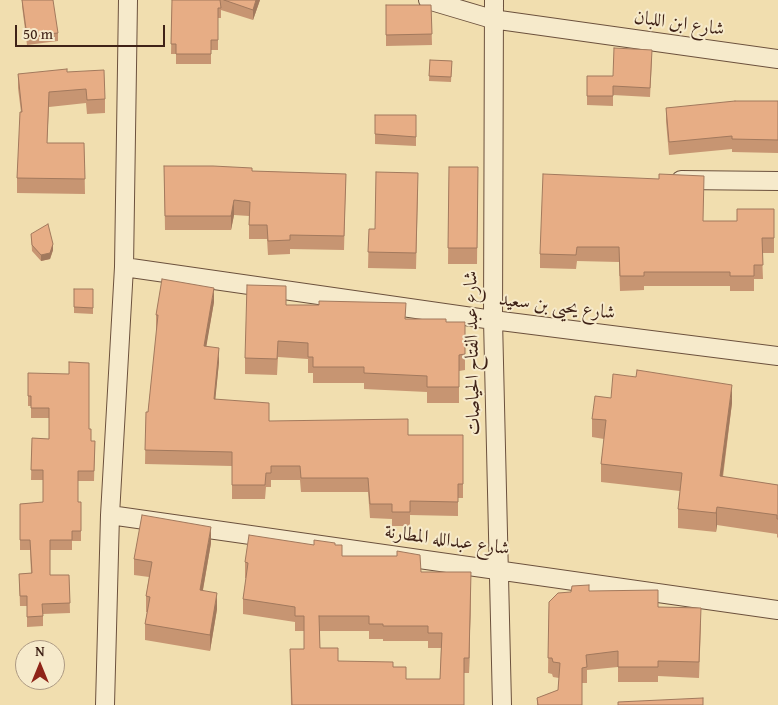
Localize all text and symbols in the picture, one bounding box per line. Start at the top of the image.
street label: شارع ابن اللبان [632,6,726,42]
scale bar [18,15,168,47]
text: 50 m [23,23,53,44]
street label: شارع عبد الفتاح الحياصات [460,270,486,436]
street label: شارع يحيى بن سعيد [498,289,616,325]
street label: شارع عبدالله المطارنة [383,521,511,561]
north arrow [15,640,65,690]
text: N [35,641,45,661]

